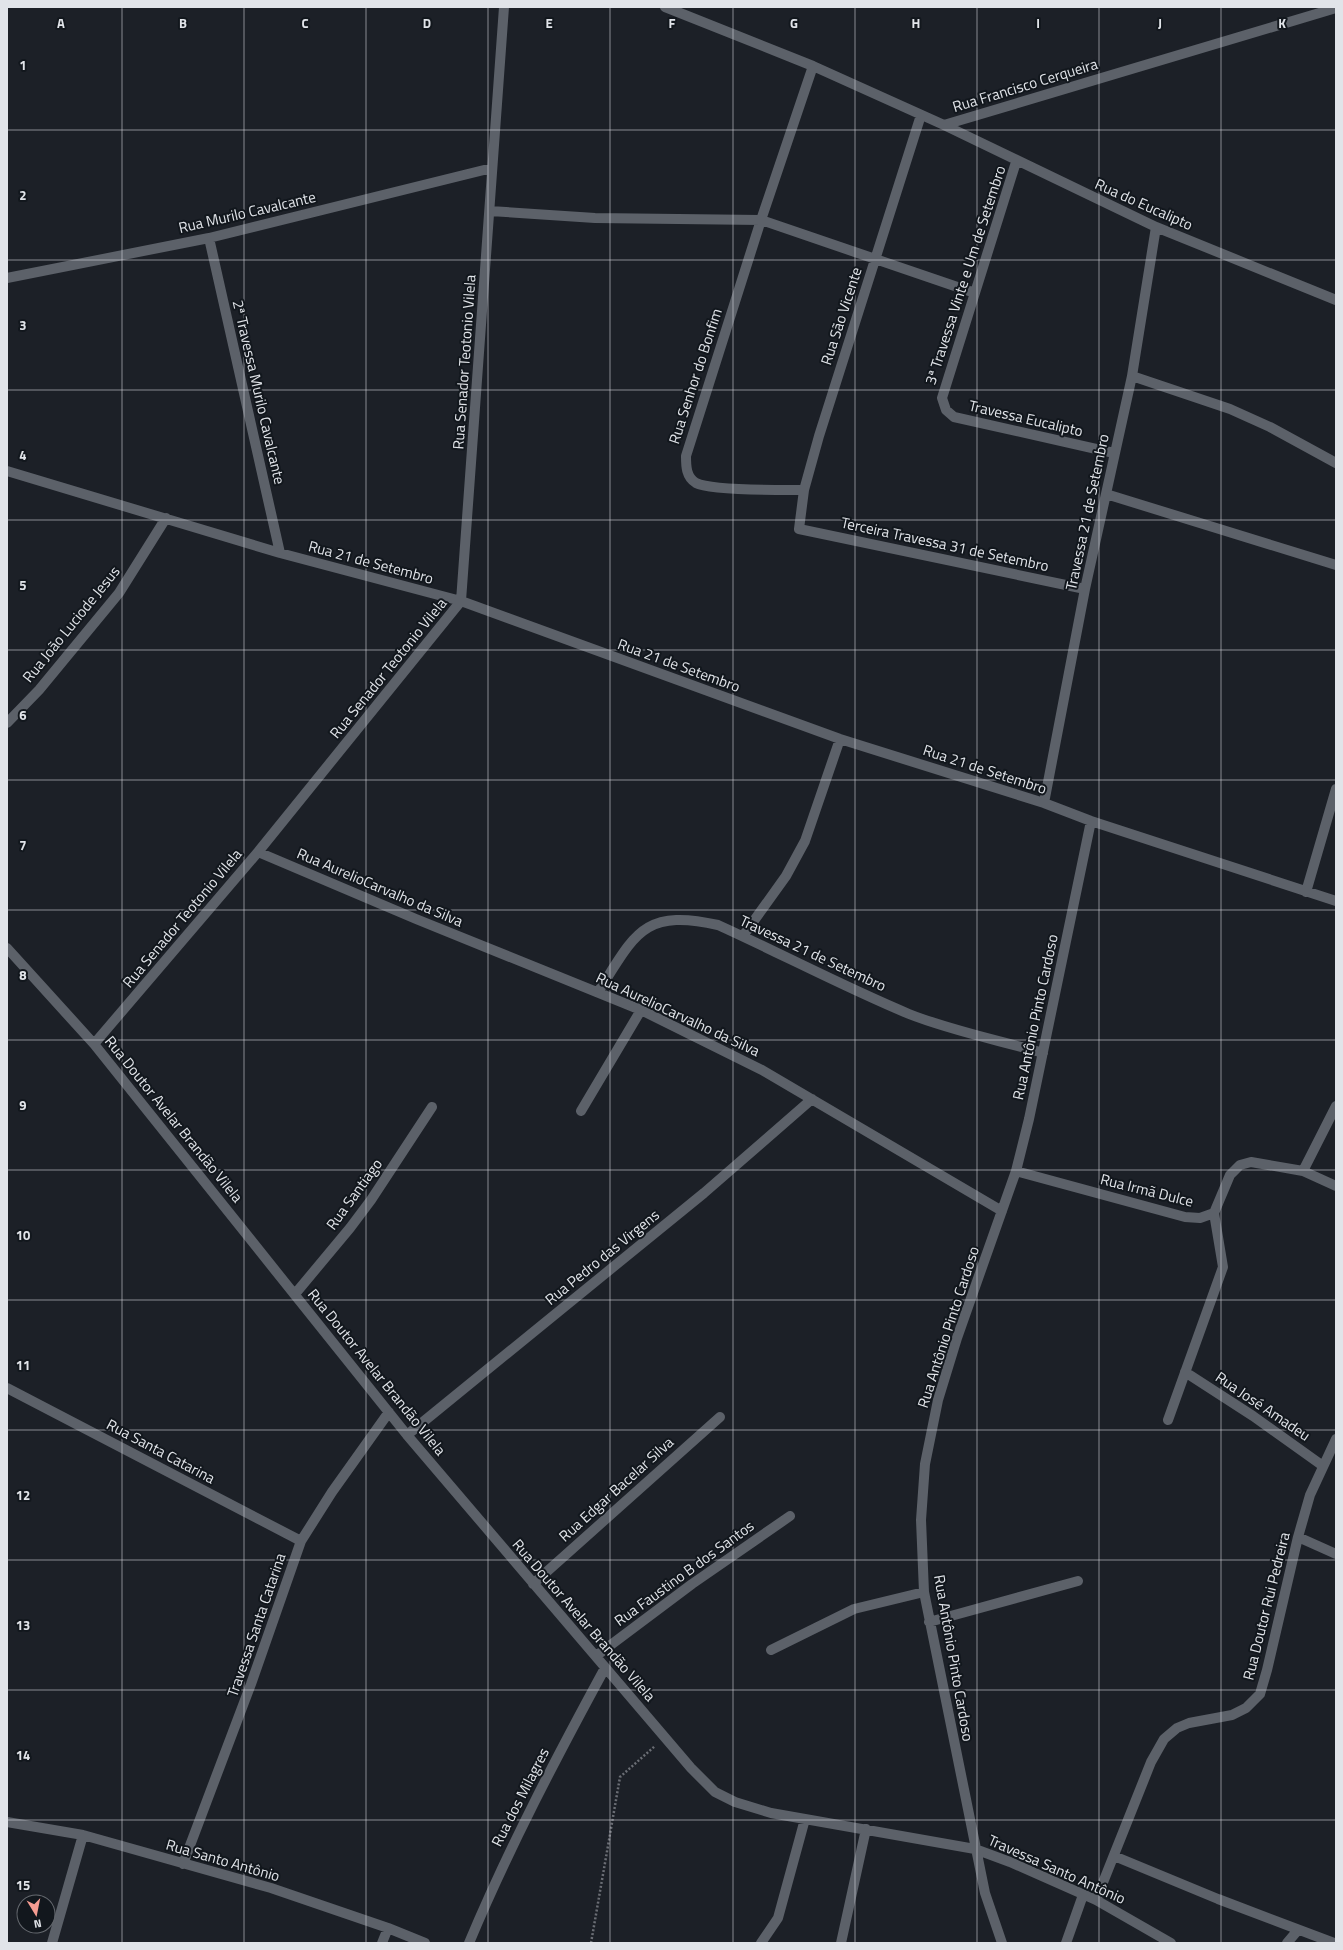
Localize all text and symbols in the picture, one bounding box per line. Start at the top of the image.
text: A [57,13,65,33]
text: B [179,13,187,33]
text: C [301,13,309,33]
text: D [423,13,431,33]
text: E [545,13,553,33]
text: F [669,13,676,33]
text: G [790,13,798,33]
text: H [912,13,920,33]
text: I [1036,13,1040,33]
text: J [1158,13,1162,33]
text: K [1278,13,1286,33]
street label: Rua Francisco Cerqueira [950,52,1101,118]
text: 1 [19,55,27,75]
street label: 3ª Travessa Vinte e Um de Setembro [919,162,1011,388]
street label: Rua do Eucalipto [1091,172,1197,236]
text: 2 [19,185,27,205]
street label: Rua Murilo Cavalcante [176,185,318,239]
street label: Rua São Vicente [814,264,868,368]
street label: Rua Senador Teotonio Vilela [446,273,482,450]
street label: 2ª Travessa Murilo Cavalcante [227,298,291,486]
street label: Rua Senhor do Bonfim [662,305,728,447]
text: 3 [19,315,27,335]
street label: Travessa Eucalipto [967,394,1085,442]
street label: Travessa 21 de Setembro [1059,432,1115,592]
text: 4 [19,445,27,465]
street label: Terceira Travessa 31 de Setembro [839,511,1051,577]
street label: Rua 21 de Setembro [306,534,436,590]
street label: Rua João Luciode Jesus [17,561,125,687]
text: 5 [19,575,27,595]
street label: Rua Senador Teotonio Vilela [324,592,452,743]
street label: Rua 21 de Setembro [615,632,744,698]
text: 6 [19,705,27,725]
street label: Rua 21 de Setembro [920,738,1050,800]
text: 7 [19,835,27,855]
street label: Rua AurelioCarvalho da Silva [293,842,467,933]
street label: Rua Senador Teotonio Vilela [117,843,247,993]
street label: Travessa 21 de Setembro [736,909,890,997]
street label: Rua Antônio Pinto Cardoso [1006,932,1064,1102]
text: 8 [19,965,27,985]
street label: Rua AurelioCarvalho da Silva [592,966,764,1062]
street label: Rua Doutor Avelar Brandão Vilela [99,1031,249,1208]
text: 9 [19,1095,27,1115]
street label: Rua Santiago [320,1153,388,1234]
street label: Rua Irmã Dulce [1098,1167,1196,1213]
street label: Rua Pedro das Virgens [540,1203,664,1311]
text: 10 [16,1225,30,1245]
street label: Rua Antônio Pinto Cardoso [911,1243,985,1411]
street label: Rua Doutor Avelar Brandão Vilela [302,1284,452,1461]
text: 11 [16,1355,30,1375]
street label: Rua José Amadeu [1211,1366,1315,1446]
street label: Rua Santa Catarina [103,1413,220,1490]
street label: Rua Edgar Bacelar Silva [553,1431,679,1547]
text: 12 [16,1485,30,1505]
street label: Rua Faustino B dos Santos [609,1514,759,1632]
street label: Rua Doutor Rui Pedreira [1236,1529,1296,1682]
street label: Rua Doutor Avelar Brandão Vilela [507,1534,661,1707]
street label: Travessa Santa Catarina [221,1549,292,1700]
street label: Rua Antônio Pinto Cardoso [928,1573,980,1743]
text: 13 [16,1615,30,1635]
street label: Rua dos Milagres [485,1744,555,1850]
text: 14 [16,1745,30,1765]
street label: Travessa Santo Antônio [985,1828,1129,1910]
street label: Rua Santo Antônio [163,1833,283,1887]
text: 15 [16,1875,30,1895]
north arrow [16,1894,56,1934]
text: N [33,1915,43,1932]

